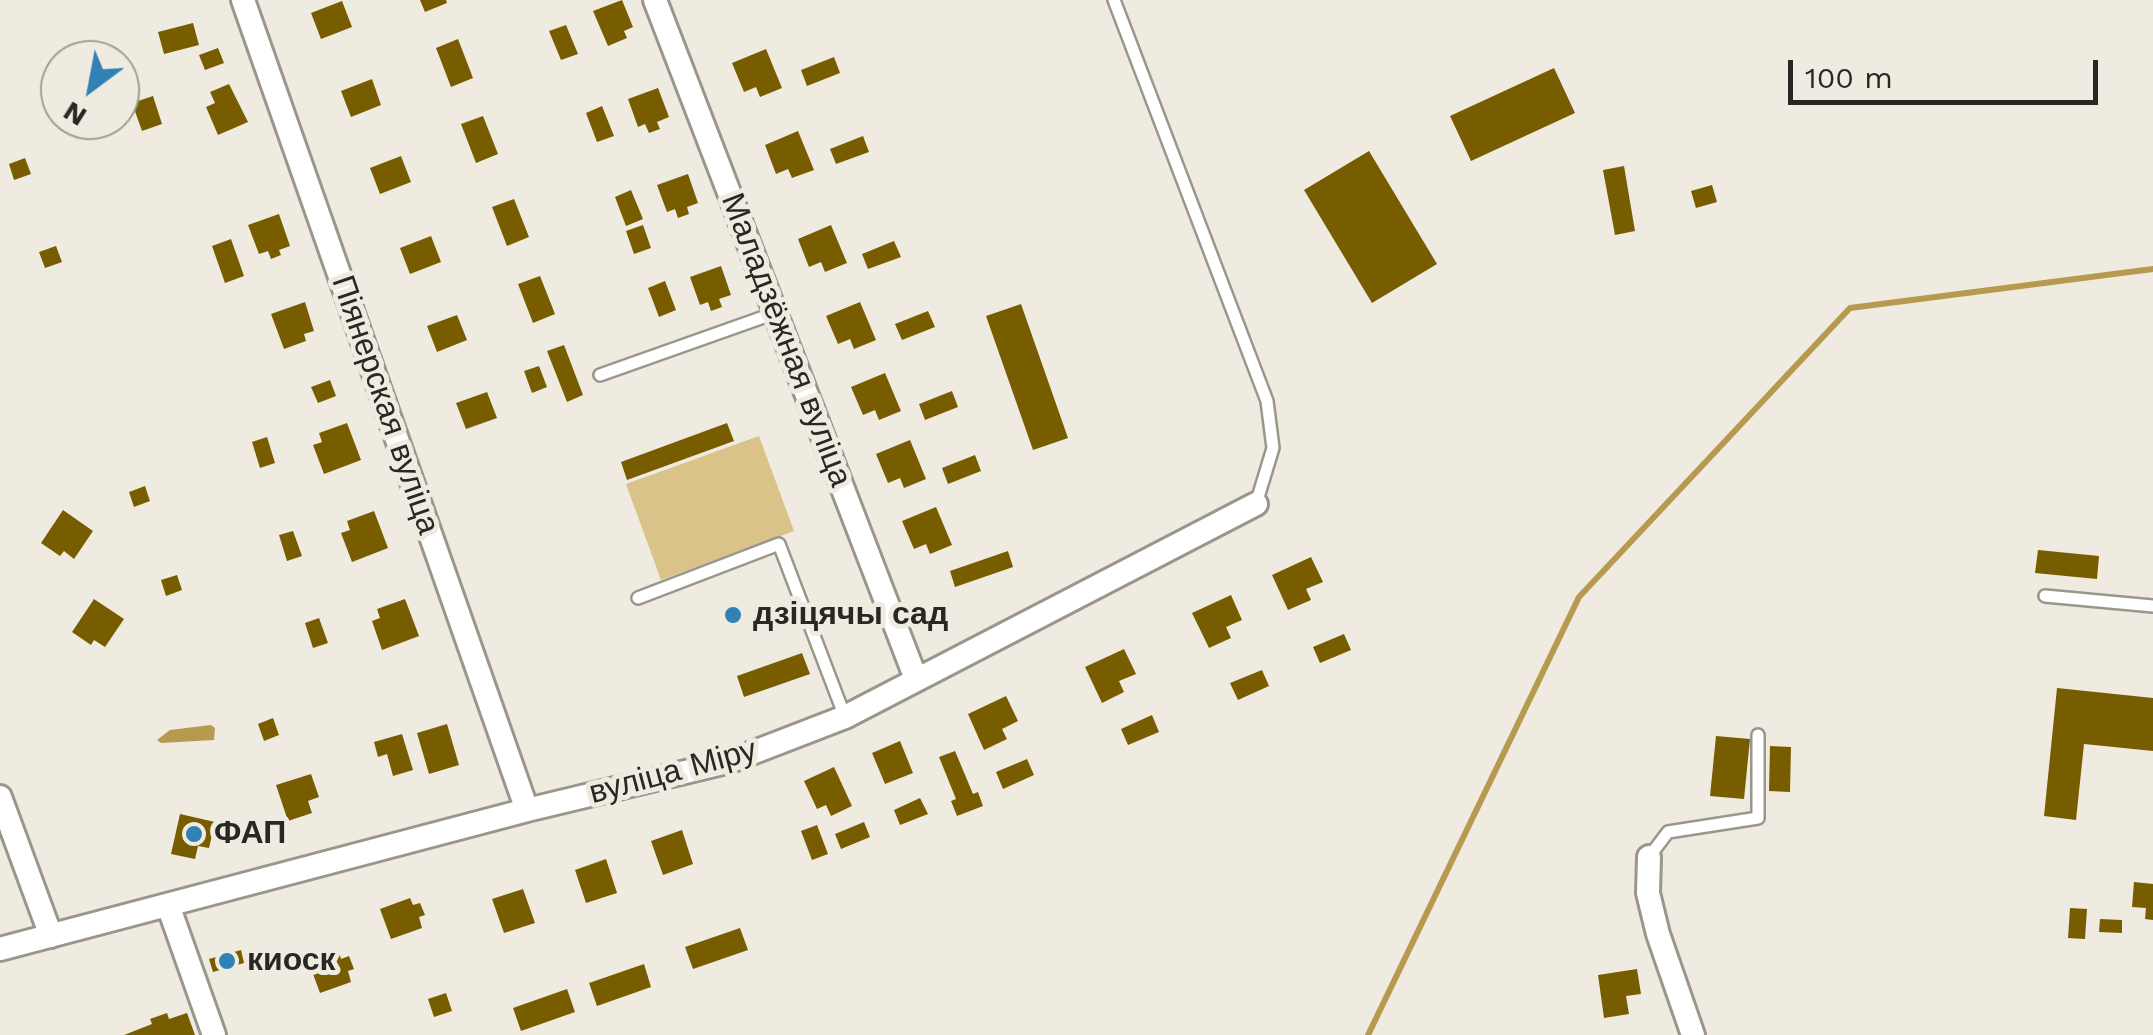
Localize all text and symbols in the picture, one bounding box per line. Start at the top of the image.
north arrow [40,40,140,140]
scale bar [1793,40,2103,102]
text: 100 m [1805,60,1893,95]
text: N [57,95,92,134]
street label: Маладзёжная вуліца [712,188,860,492]
street label: Піянерская вуліца [323,271,447,539]
place label: дзіцячы сад [753,596,948,634]
marker: дзіцячы сад [722,604,744,626]
street label: вуліца Міру [585,731,761,813]
place label: ФАП [214,815,286,853]
marker: ФАП [183,823,205,845]
place label: киоск [247,942,336,980]
marker: киоск [216,950,238,972]

